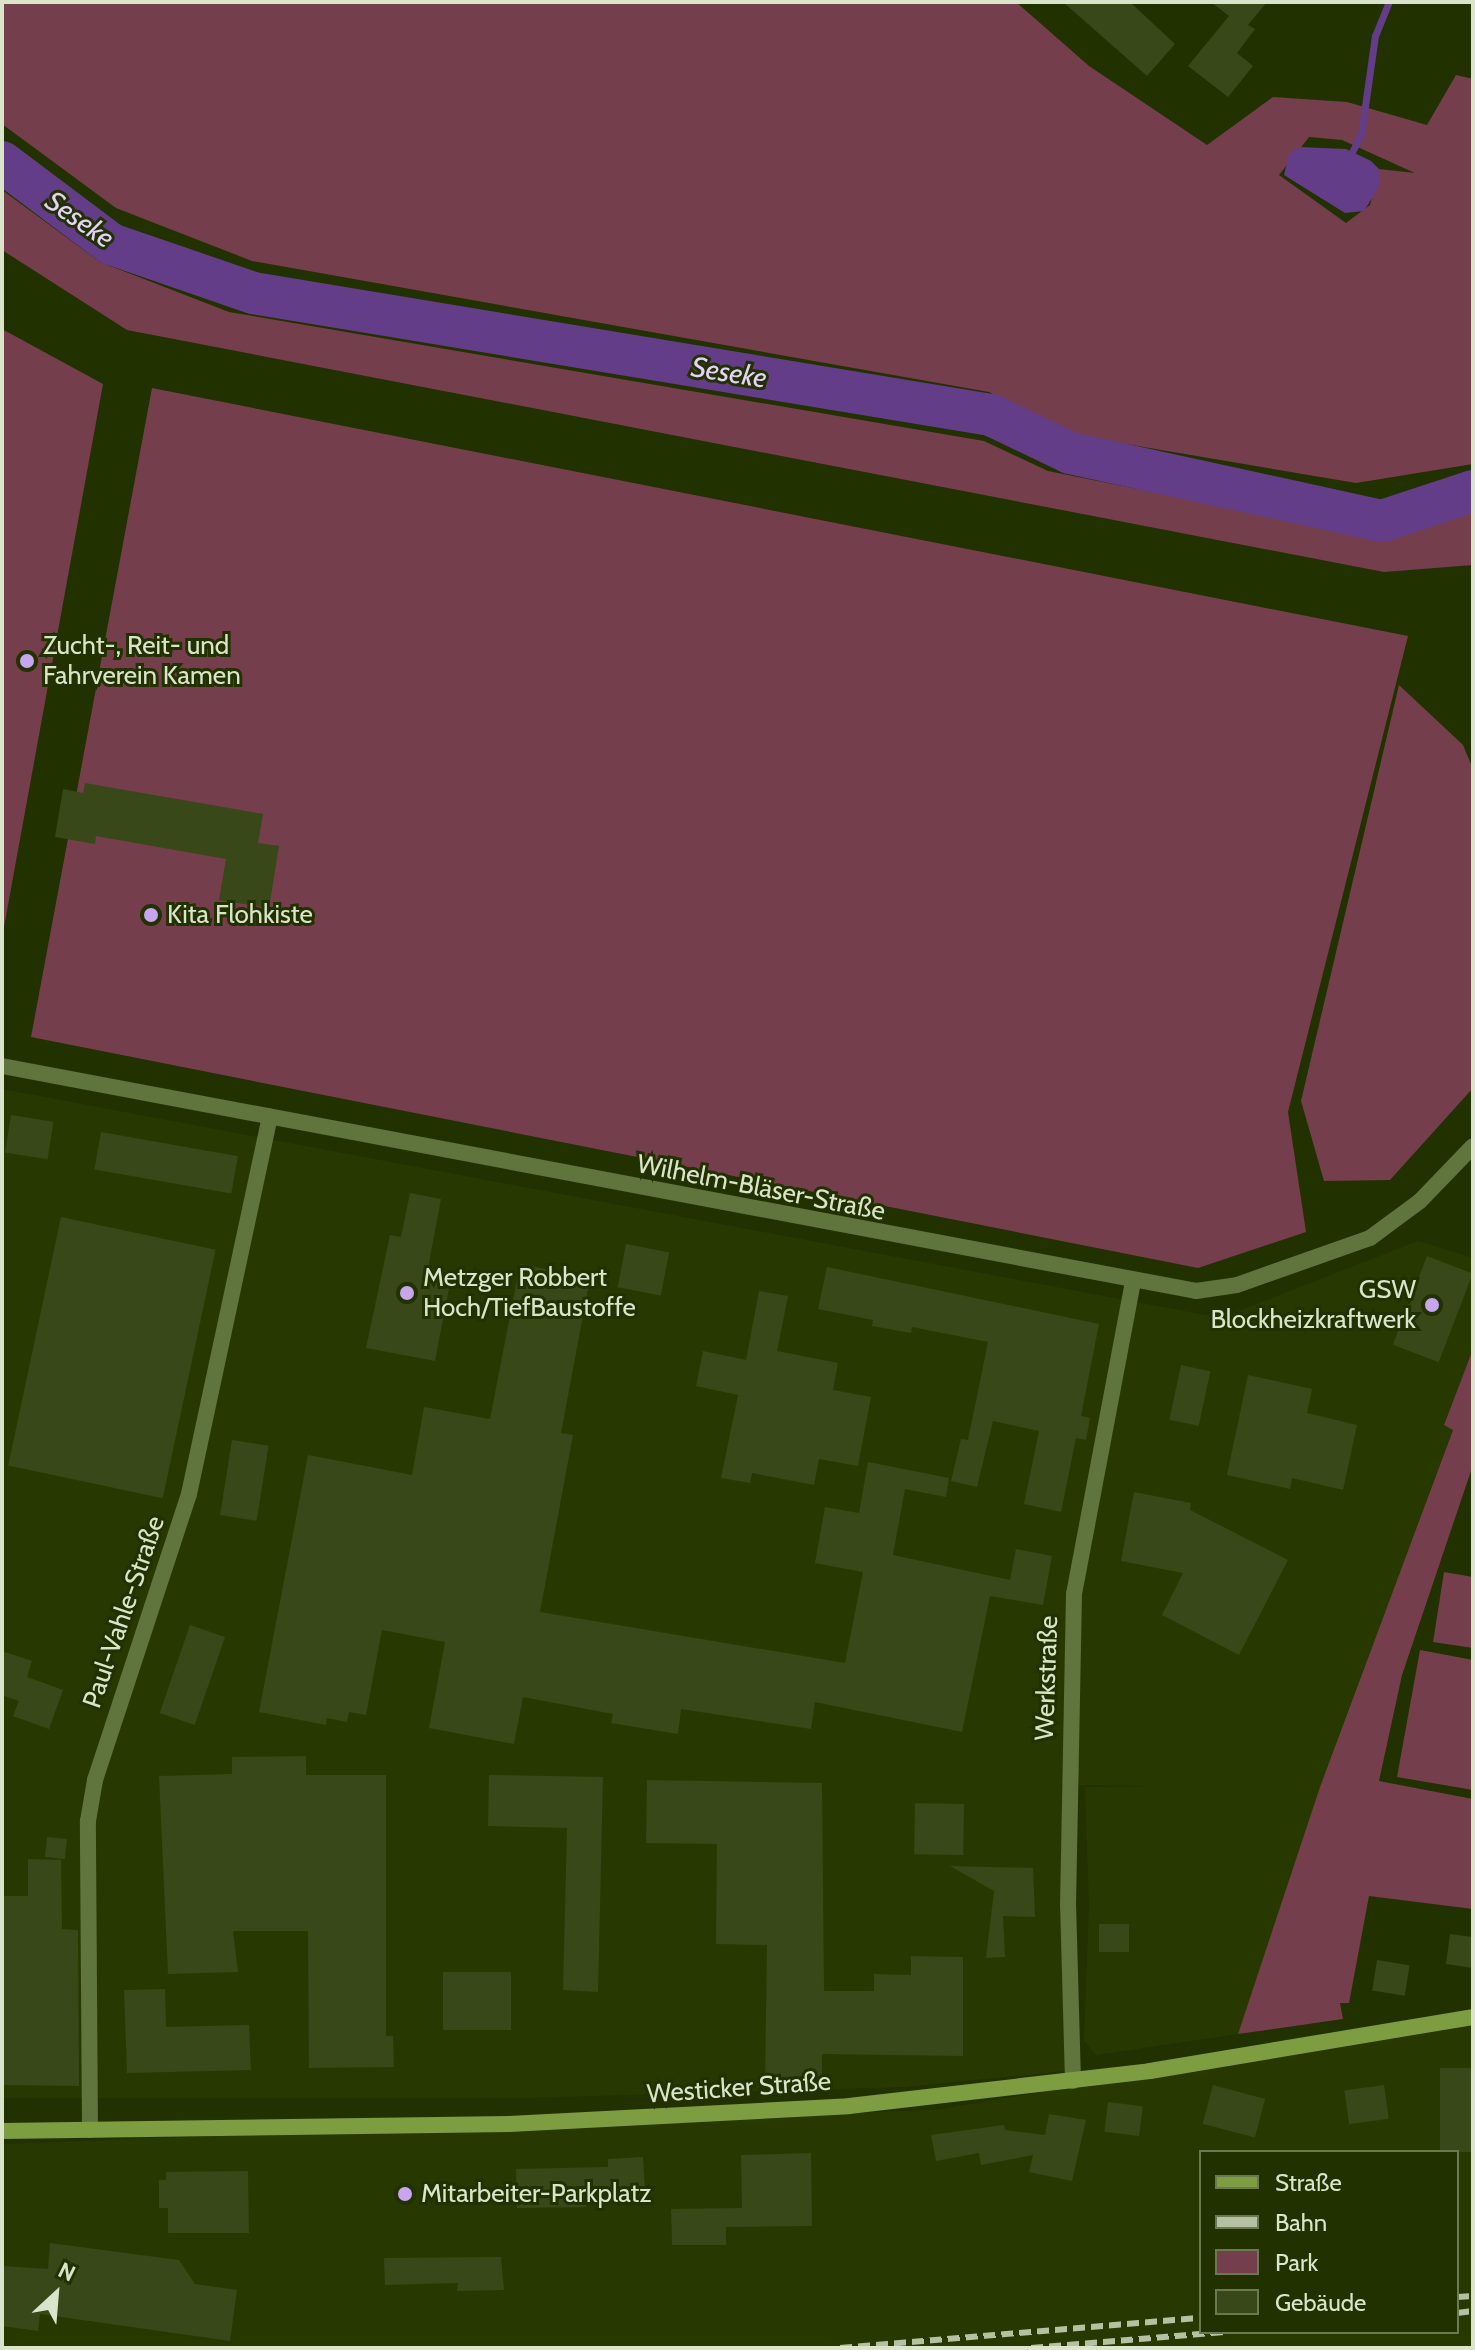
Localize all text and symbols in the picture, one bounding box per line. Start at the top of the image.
water label: Seseke [39,183,121,255]
water label: Seseke [689,349,769,395]
place label: Zucht-, Reit- und Fahrverein Kamen [43,630,241,692]
marker: Zucht-, Reit- und Fahrverein Kamen [18,652,36,670]
place label: Kita Flohkiste [167,899,313,931]
marker: Kita Flohkiste [142,906,160,924]
street label: Wilhelm-Bläser-Straße [634,1149,888,1227]
place label: Metzger Robbert Hoch/TiefBaustoffe [423,1262,636,1324]
place label: GSW Blockheizkraftwerk [1210,1274,1416,1336]
marker: Metzger Robbert Hoch/TiefBaustoffe [398,1284,416,1302]
marker: GSW Blockheizkraftwerk [1423,1296,1441,1314]
street label: Paul-Vahle-Straße [77,1512,171,1712]
street label: Werkstraße [1029,1615,1065,1741]
street label: Westicker Straße [646,2066,832,2110]
legend [1199,2150,1459,2334]
text: Straße [1275,2168,1342,2197]
place label: Mitarbeiter-Parkplatz [421,2178,651,2210]
marker: Mitarbeiter-Parkplatz [396,2185,414,2203]
text: Bahn [1275,2208,1327,2237]
text: Park [1275,2248,1318,2277]
north arrow [16,2254,96,2334]
text: N [54,2256,80,2288]
text: Gebäude [1275,2288,1366,2317]

